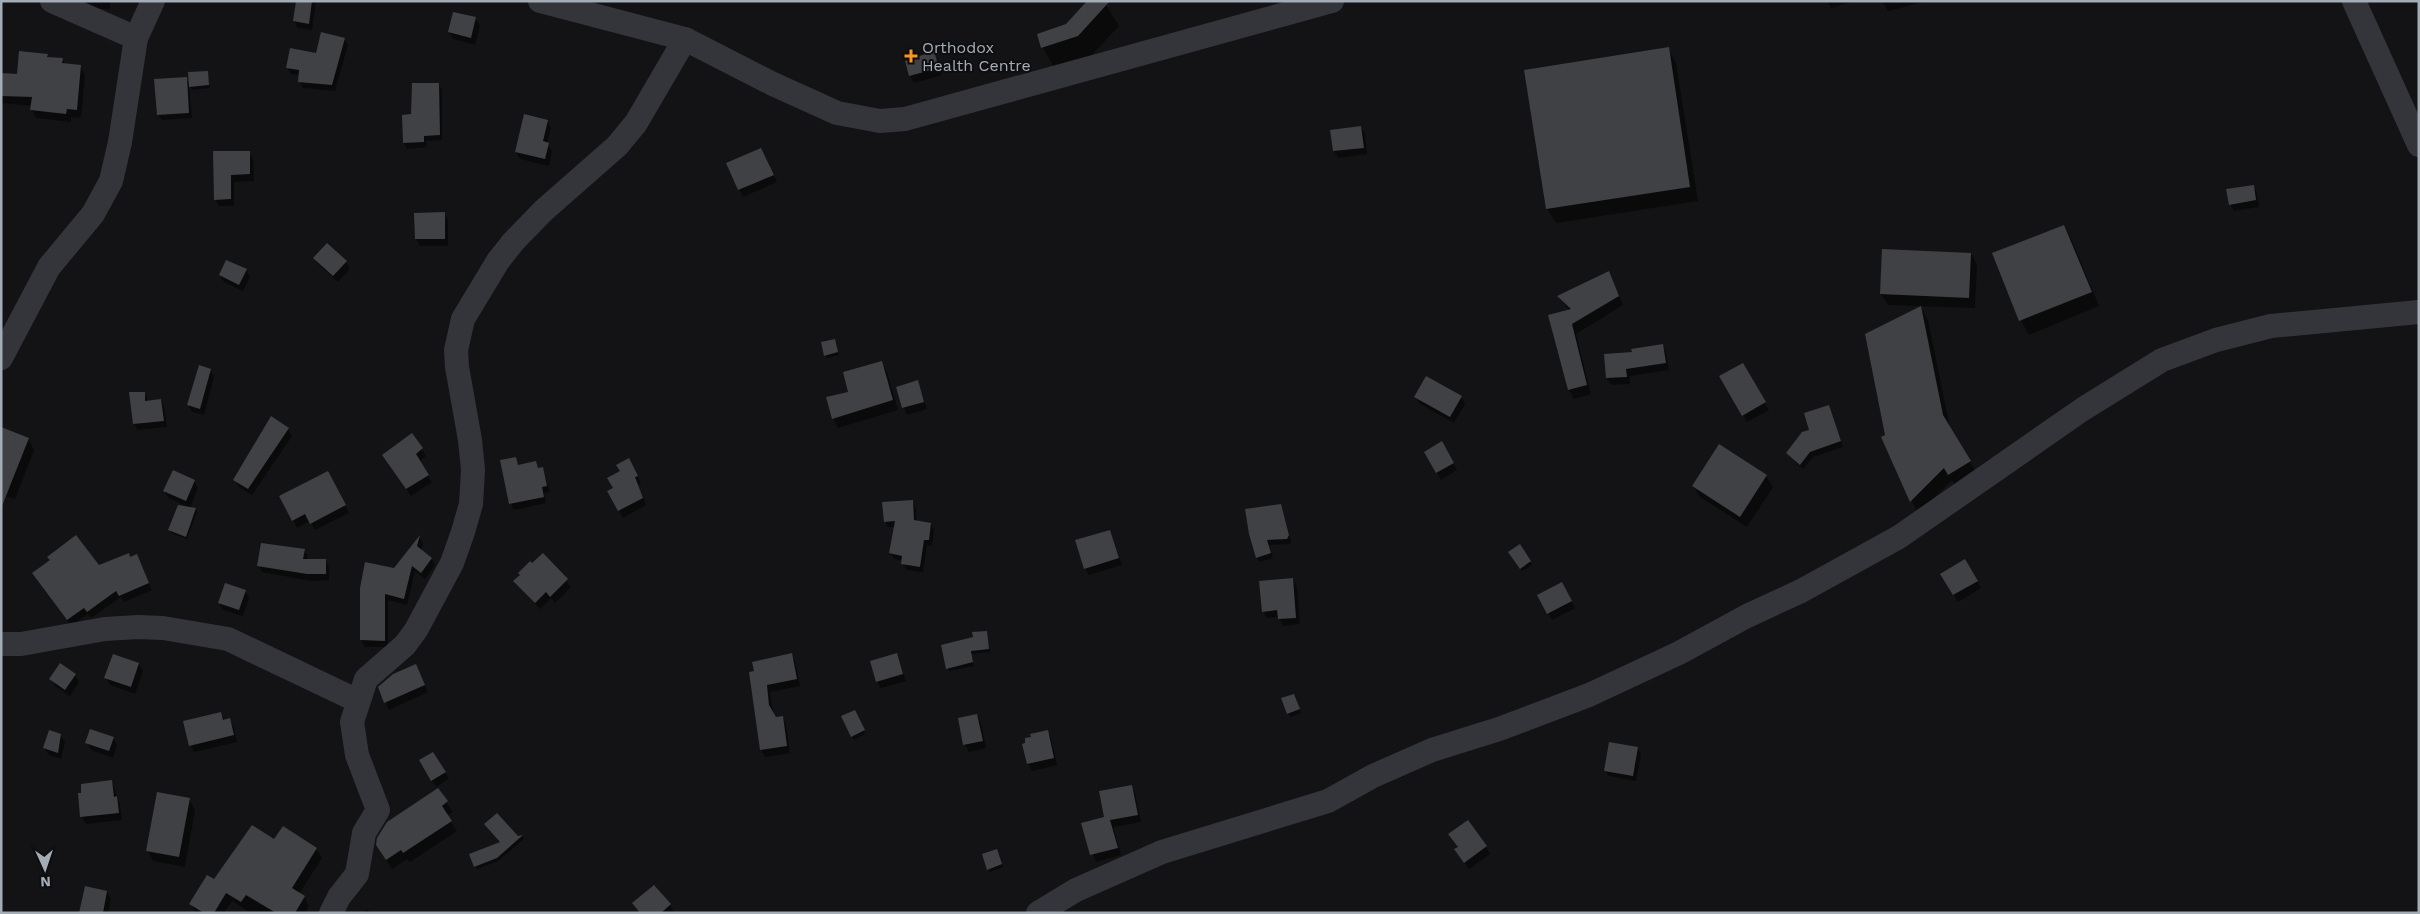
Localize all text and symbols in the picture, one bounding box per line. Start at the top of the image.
place label: Orthodox Health Centre [922,38,1031,75]
marker: Orthodox Health Centre [904,49,918,63]
north arrow [20,844,70,894]
text: N [40,874,51,890]

